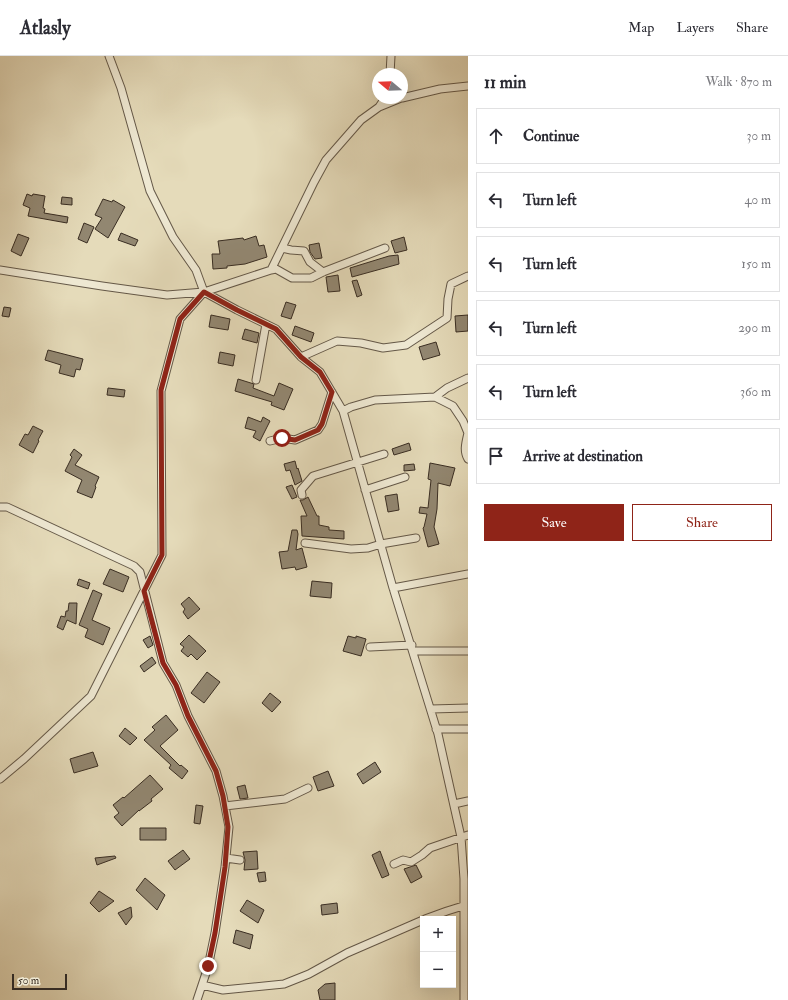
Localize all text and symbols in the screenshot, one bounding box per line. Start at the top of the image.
text: Atlasly [20,16,71,40]
text: Map [628,19,654,36]
text: Layers [676,19,714,36]
text: Share [736,19,768,36]
north arrow [372,68,408,104]
text: 11 min [484,72,526,93]
text: Walk · 870 m [705,74,772,90]
icon: ahead [485,125,507,147]
text: Continue [523,127,579,146]
text: 30 m [747,128,771,144]
icon: left [485,189,507,211]
text: Turn left [523,191,577,210]
text: 40 m [745,192,771,208]
icon: left [485,253,507,275]
text: Turn left [523,255,577,274]
text: 150 m [741,256,771,272]
icon: left [485,317,507,339]
text: Turn left [523,319,577,338]
text: 290 m [738,320,771,336]
icon: left [485,381,507,403]
text: Turn left [523,383,577,402]
text: 360 m [740,384,771,400]
route start [273,429,291,447]
icon: arrive [485,445,507,467]
text: Arrive at destination [523,447,643,466]
button: Save [484,504,624,541]
button: Share [632,504,772,541]
map controls [420,916,456,988]
button: + [420,916,456,952]
button: − [420,952,456,988]
route end [199,957,217,975]
scale bar [12,972,67,991]
text: 50 m [18,974,39,987]

